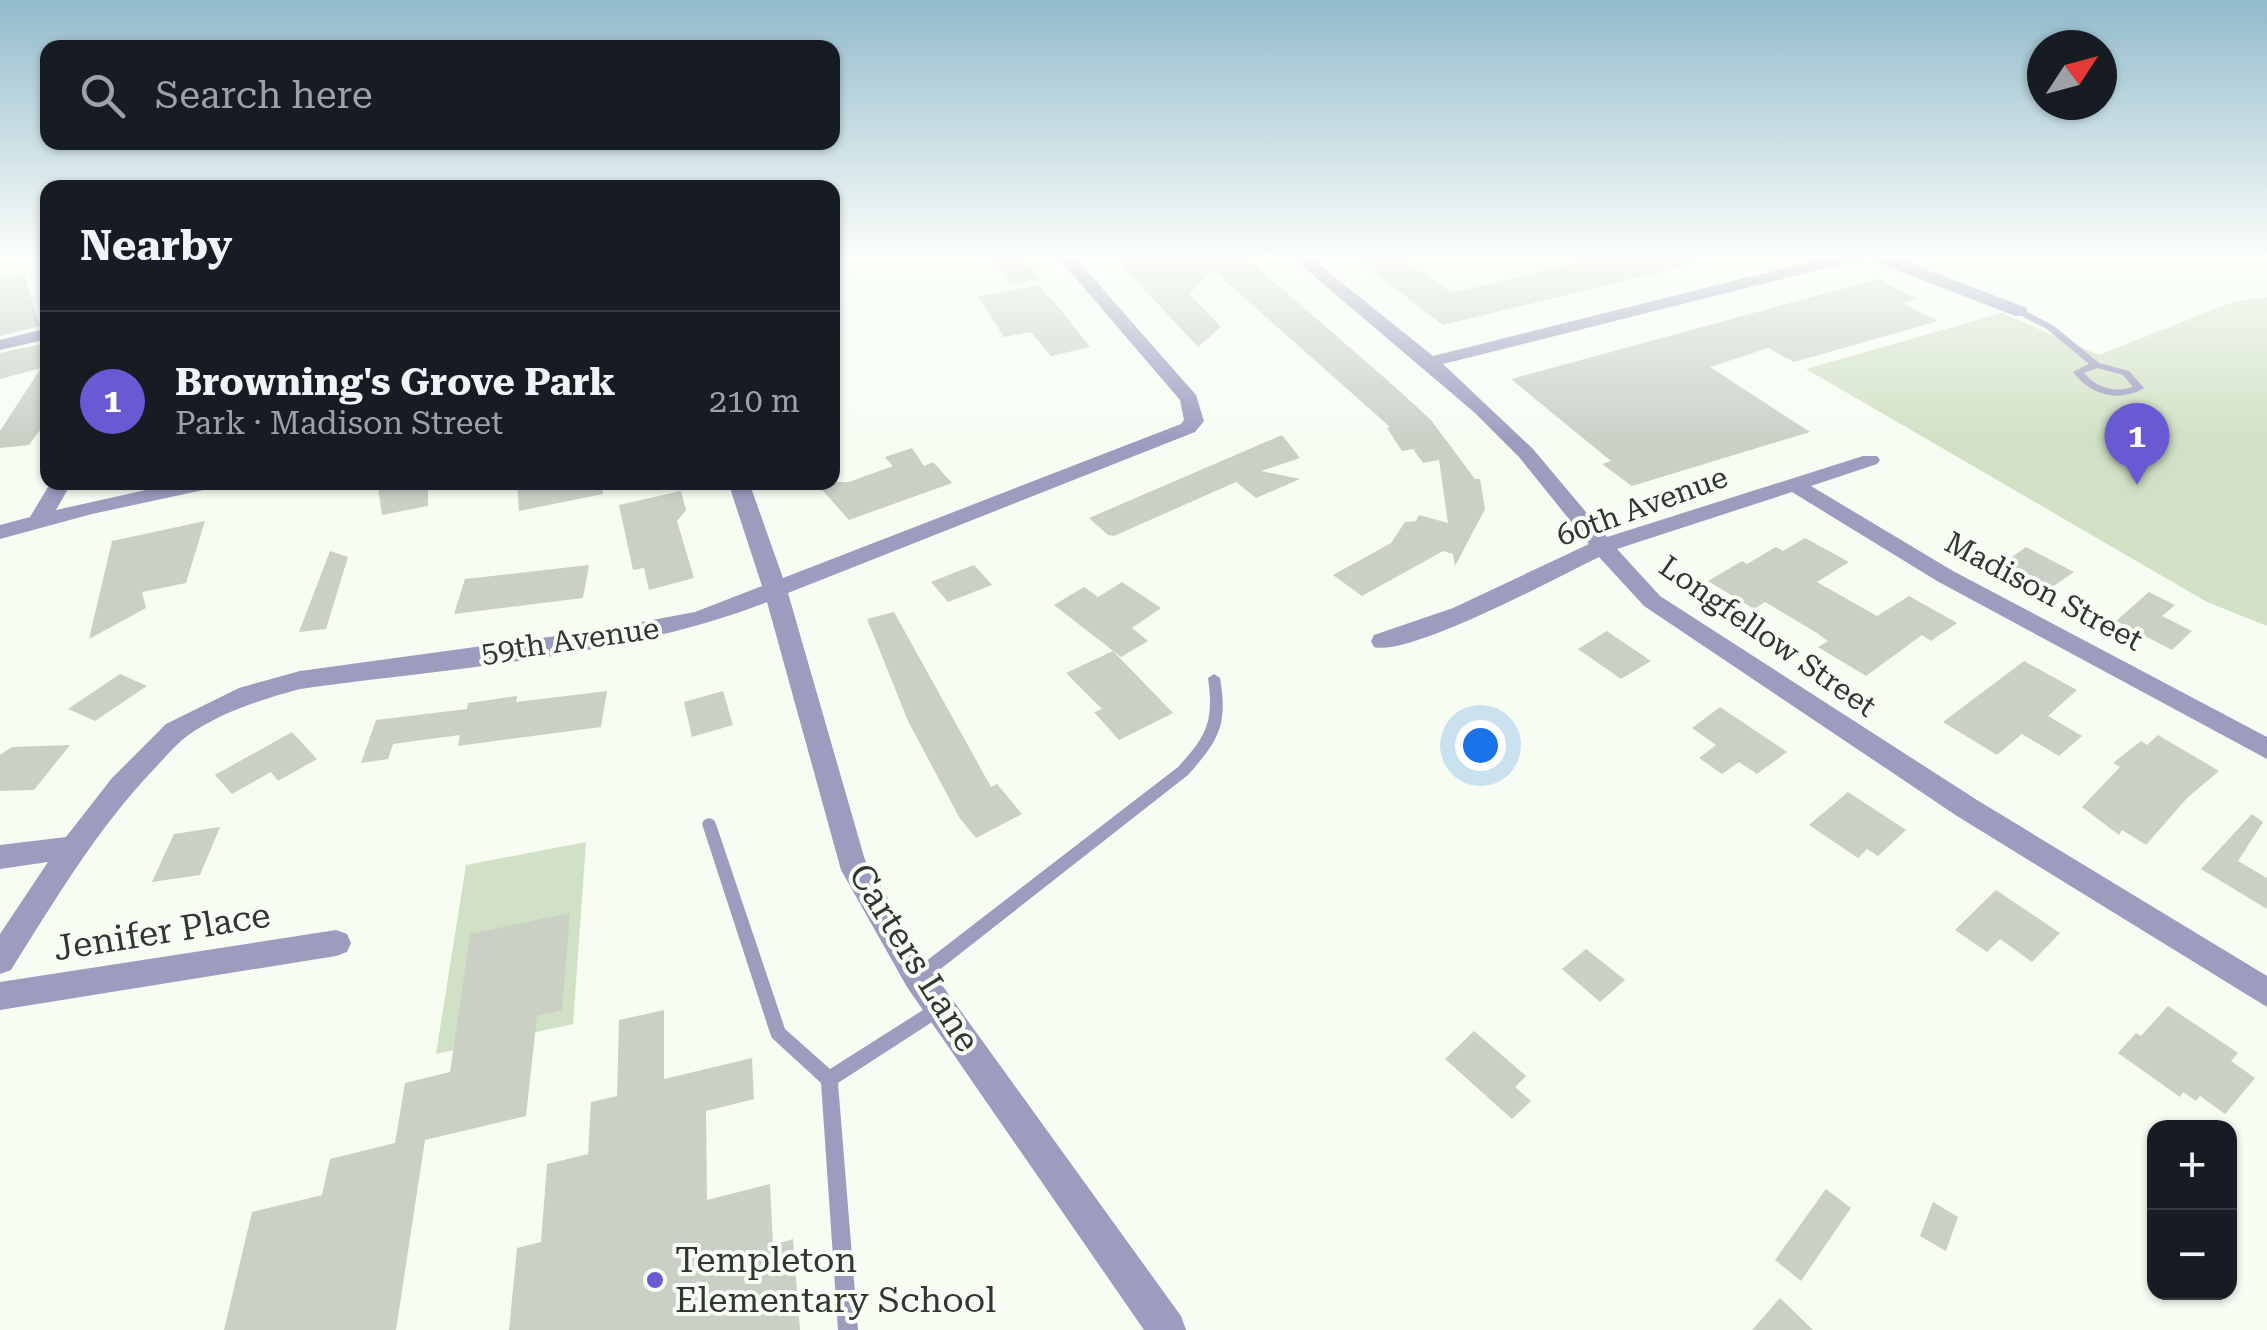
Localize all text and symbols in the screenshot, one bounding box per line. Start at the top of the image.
north arrow [2027,30,2117,120]
search box [40,40,840,150]
icon: search [75,68,130,123]
text: Search here [155,73,373,117]
text: Nearby [80,221,232,270]
text: Browning's Grove Park [175,360,616,404]
text: 1 [104,382,121,420]
text: 210 m [709,382,800,420]
pin: 1 [2104,402,2170,485]
text: Park · Madison Street [175,404,503,442]
street label: 60th Avenue [1552,459,1732,553]
street label: Madison Street [1939,524,2149,658]
street label: Longfellow Street [1653,548,1883,724]
street label: 59th Avenue [479,610,661,670]
your location [1455,720,1506,771]
street label: Carters Lane [840,857,988,1059]
street label: Jenifer Place [51,895,273,969]
map controls [2147,1120,2237,1300]
button: + [2147,1120,2237,1210]
button: − [2147,1210,2237,1300]
place label: Templeton Elementary School [675,1240,996,1321]
marker: Templeton Elementary School [644,1269,666,1291]

